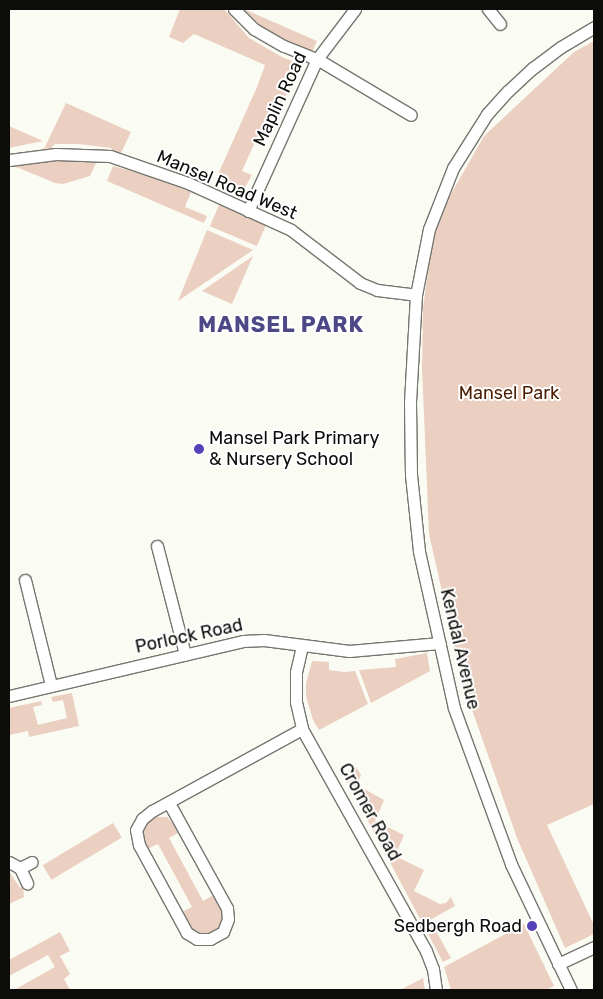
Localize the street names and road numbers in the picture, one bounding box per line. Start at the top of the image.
street label: Maplin Road [249,48,311,150]
street label: Mansel Road West [153,146,301,224]
street label: Kendal Avenue [436,586,484,712]
street label: Porlock Road [133,614,245,658]
street label: Cromer Road [334,759,406,865]

